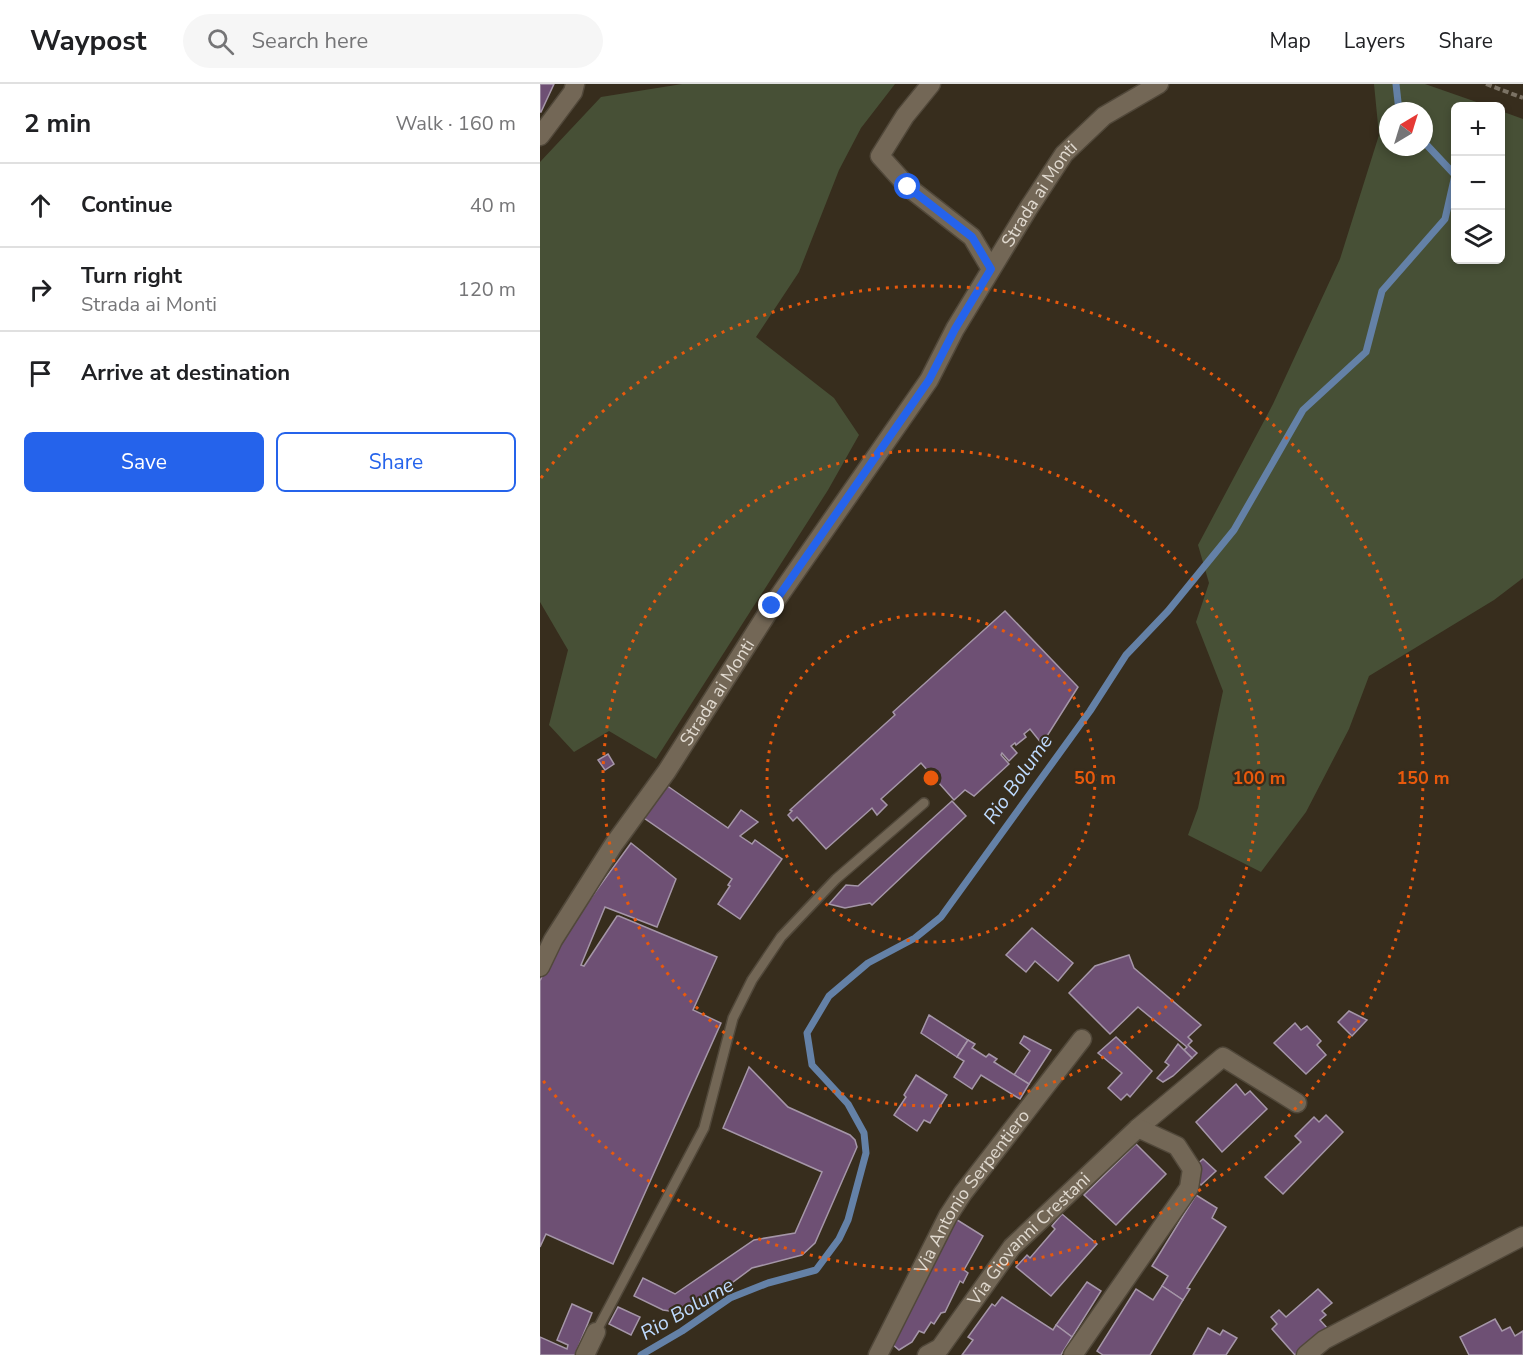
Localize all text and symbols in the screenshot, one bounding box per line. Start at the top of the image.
search box [183,14,603,68]
text: Waypost [30,22,147,60]
icon: search [204,25,237,58]
text: Search here [252,26,368,56]
text: Map [1269,27,1311,55]
text: Layers [1344,27,1405,55]
text: Share [1438,27,1493,55]
north arrow [1379,102,1433,156]
map controls [1451,102,1505,264]
button: + [1451,102,1505,156]
text: 2 min [24,106,91,141]
text: Walk · 160 m [396,110,516,137]
street label: Strada ai Monti [996,136,1083,252]
button: − [1451,156,1505,210]
route start [894,173,920,199]
icon: ahead [24,189,57,222]
text: Continue [81,190,172,220]
text: 40 m [470,192,516,219]
button: layers [1451,210,1505,264]
text: Turn right [81,261,182,291]
icon: right [24,273,57,306]
text: 120 m [458,276,516,303]
text: Strada ai Monti [81,291,217,318]
icon: arrive [24,357,57,390]
text: Arrive at destination [81,358,290,388]
button: Save [24,432,264,492]
button: Share [276,432,516,492]
route end [758,592,784,618]
street label: Strada ai Monti [674,634,760,751]
water label: Rio Bolume [977,728,1059,829]
text: 50 m [1074,766,1116,790]
text: 100 m [1232,766,1286,790]
text: 150 m [1396,766,1450,790]
centre of rings [921,768,941,788]
street label: Via Antonio Serpentiero [908,1105,1035,1279]
street label: Via Giovanni Crestani [961,1167,1096,1311]
water label: Rio Bolume [635,1271,739,1347]

